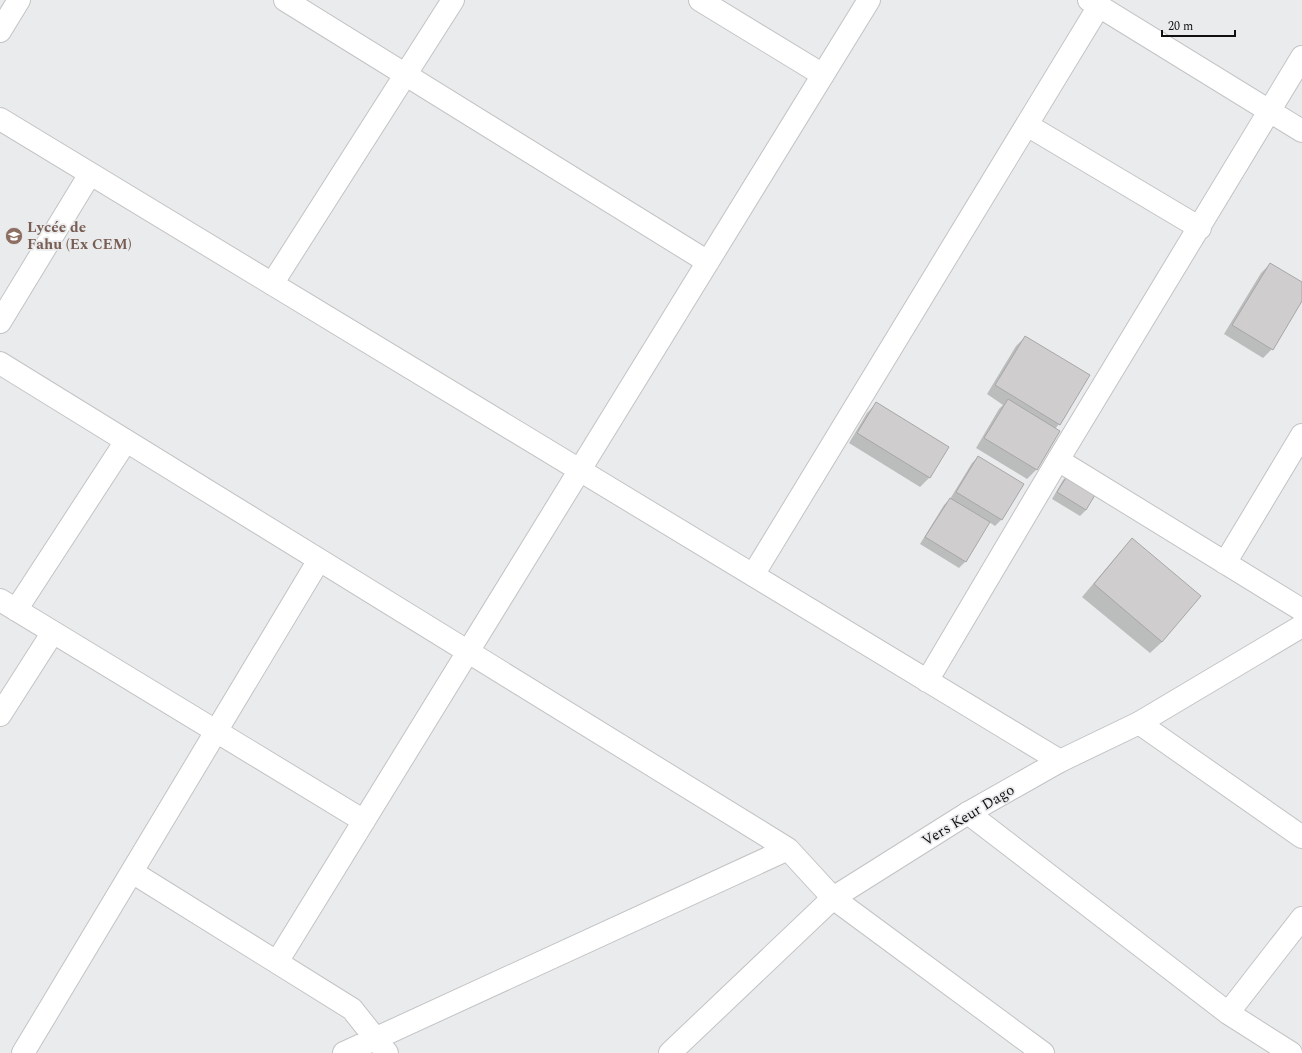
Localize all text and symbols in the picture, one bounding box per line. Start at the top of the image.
scale bar [1162,12,1235,38]
text: 20 m [1168,17,1193,36]
place label: Lycée de Fahu (Ex CEM) [27,216,132,256]
school or university icon: Lycée de Fahu (Ex CEM) [4,226,24,246]
street label: Vers Keur Dago [917,779,1019,852]

